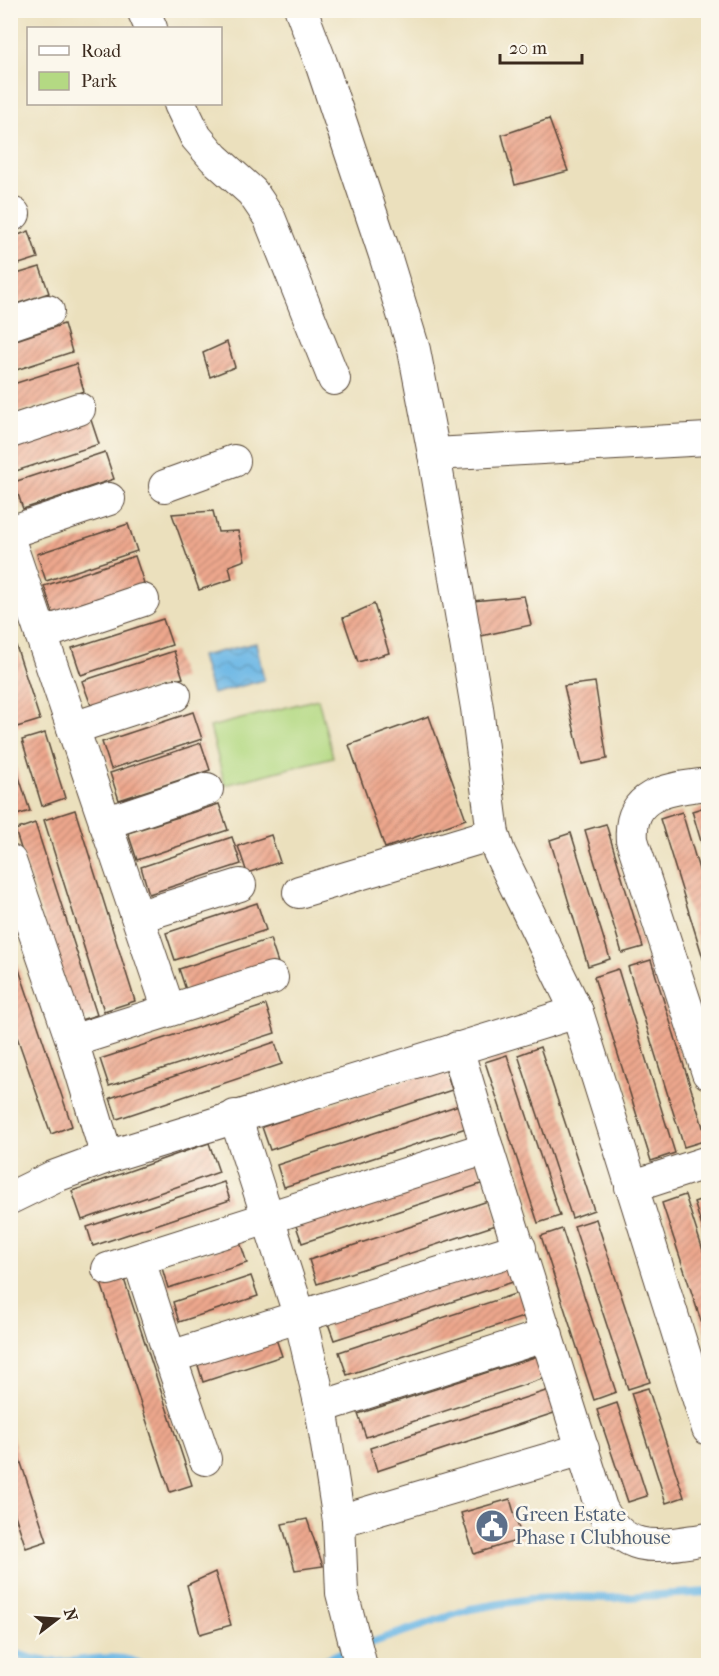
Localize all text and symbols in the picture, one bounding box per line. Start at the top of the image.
legend [27,27,222,105]
scale bar [500,27,582,65]
text: 20 m [509,38,547,59]
text: Road [81,41,121,62]
text: Park [81,71,118,92]
place label: Green Estate Phase 1 Clubhouse [515,1503,671,1549]
public building icon: Green Estate Phase 1 Clubhouse [474,1508,510,1544]
north arrow [27,1589,87,1649]
text: N [60,1606,82,1624]

